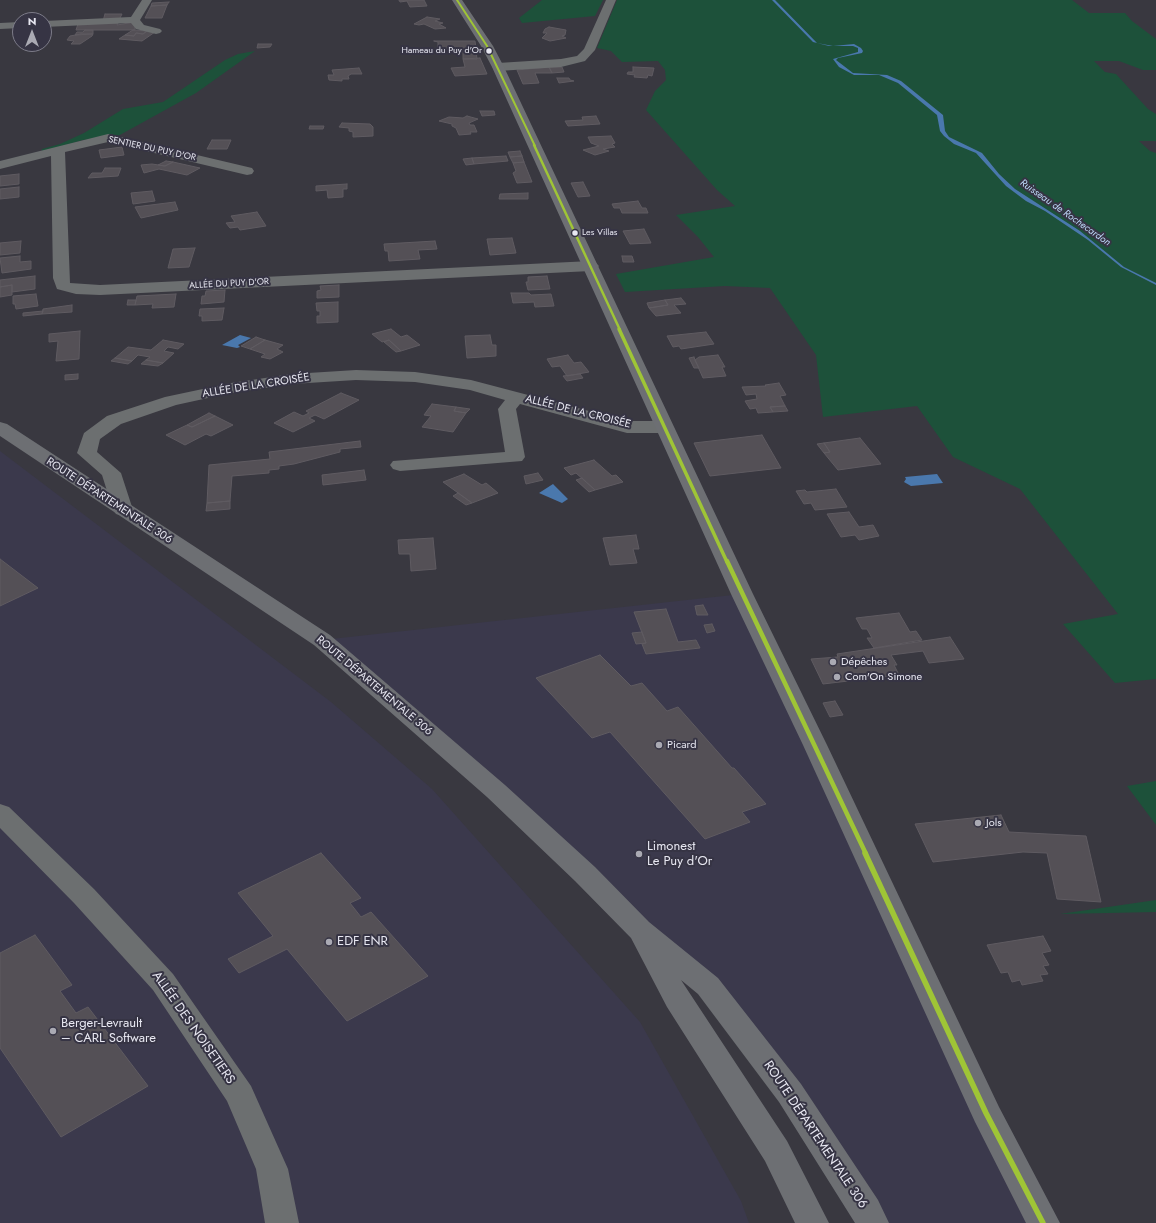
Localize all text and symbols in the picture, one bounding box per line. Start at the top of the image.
north arrow [12,12,52,52]
text: N [28,13,36,29]
place label: Hameau du Puy d'Or [402,46,482,56]
marker: Hameau du Puy d'Or [484,46,494,56]
street label: SENTIER DU PUY D'OR [107,134,197,164]
water label: Ruisseau de Rochecardon [1017,177,1113,249]
marker: Les Villas [570,228,580,238]
place label: Les Villas [582,228,617,238]
street label: ALLÉE DU PUY D'OR [189,277,269,291]
street label: ALLÉE DE LA CROISÉE [201,371,311,401]
street label: ALLÉE DE LA CROISÉE [524,392,632,432]
street label: ROUTE DÉPARTEMENTALE 306 [44,455,174,547]
street label: ROUTE DÉPARTEMENTALE 306 [313,634,435,738]
place label: Dépêches [841,655,887,669]
marker: Dépêches [828,657,838,667]
place label: Com'On Simone [845,670,922,684]
marker: Com'On Simone [832,672,842,682]
place label: Picard [667,738,696,752]
marker: Picard [654,740,664,750]
place label: Jols [986,816,1002,830]
marker: Jols [973,818,983,828]
place label: Limonest Le Puy d'Or [647,839,712,870]
marker: Limonest Le Puy d'Or [634,849,644,859]
place label: EDF ENR [337,934,388,950]
marker: EDF ENR [324,937,334,947]
street label: ALLÉE DES NOISETIERS [148,969,238,1087]
place label: Berger-Levrault – CARL Software [61,1016,156,1047]
marker: Berger-Levrault – CARL Software [48,1026,58,1036]
street label: ROUTE DÉPARTEMENTALE 306 [760,1058,870,1212]

